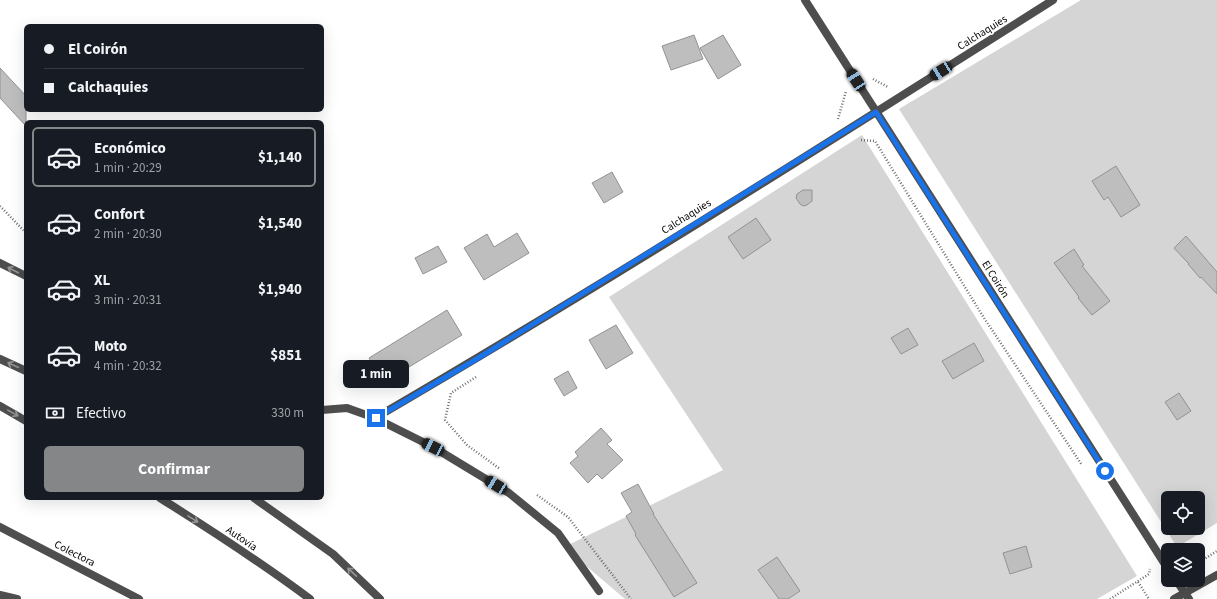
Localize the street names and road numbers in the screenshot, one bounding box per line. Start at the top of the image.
street label: Calchaquies [955,11,1010,54]
street label: Calchaquies [659,195,714,238]
street label: El Coirón [978,258,1013,301]
street label: Autovía [223,522,260,554]
street label: Colectora [52,537,98,570]

